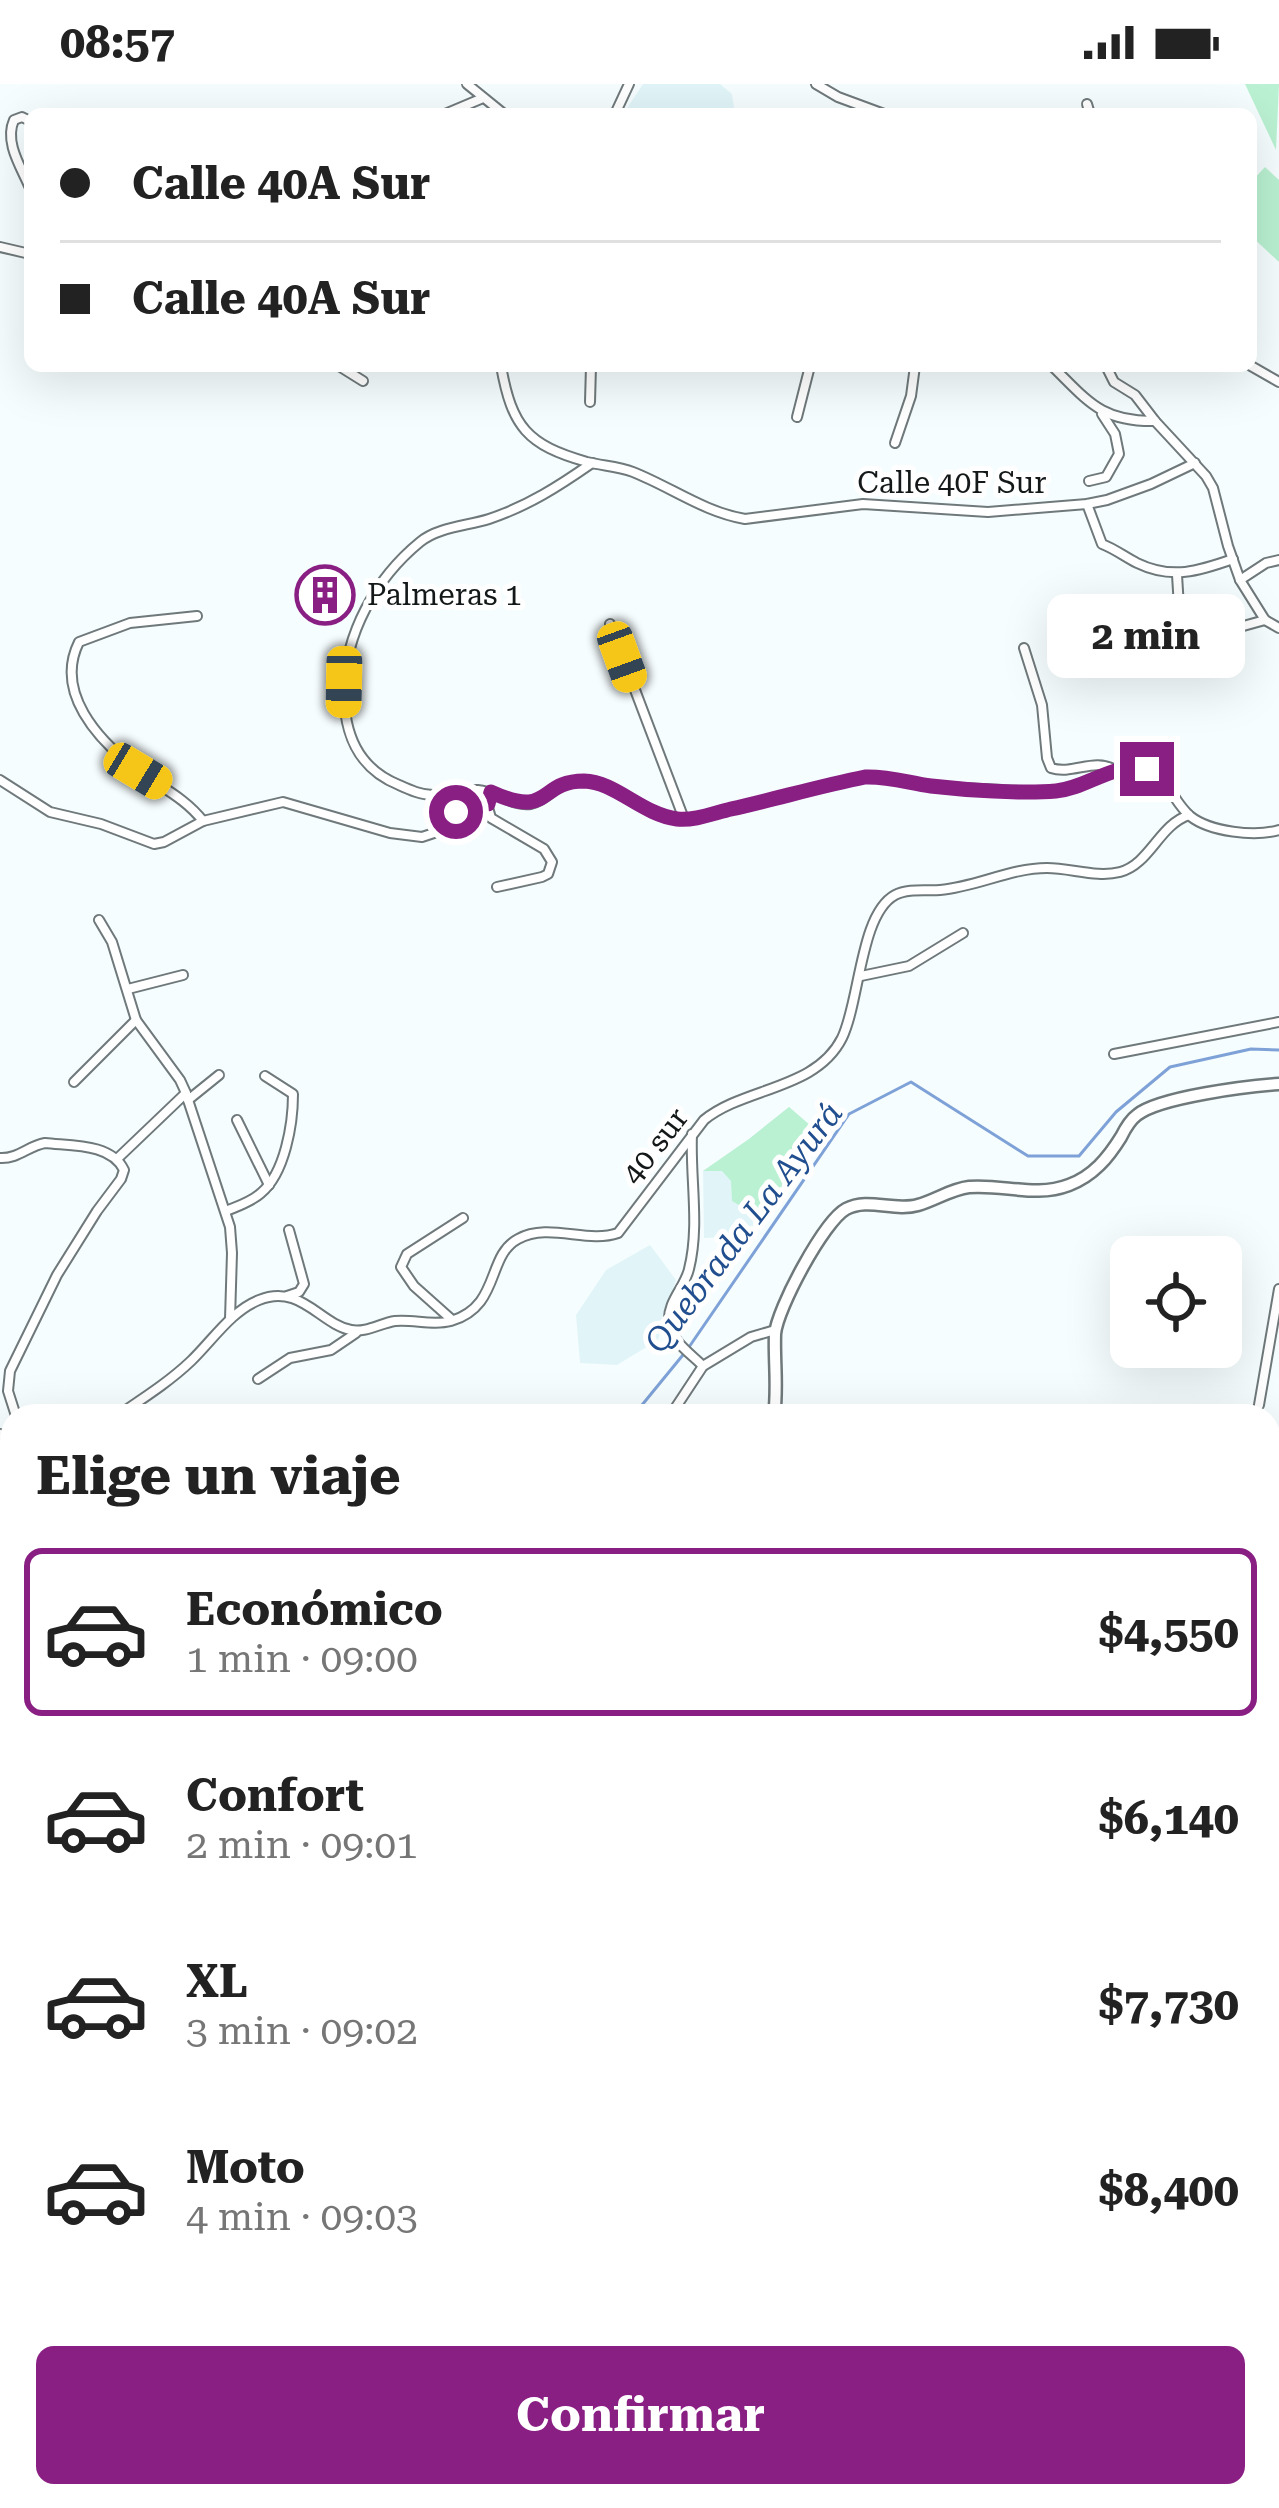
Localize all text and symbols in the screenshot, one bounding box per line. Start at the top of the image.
text: 08:57 [60,16,175,69]
text: Calle 40A Sur [132,157,431,210]
text: Calle 40A Sur [132,272,431,325]
street label: Calle 40F Sur [857,465,1047,500]
building icon: Palmeras 1 [294,564,356,626]
place label: Palmeras 1 [367,577,522,612]
callout: 2 min [1048,595,1246,679]
text: 2 min [1092,613,1200,659]
car [593,617,651,697]
car [325,646,363,718]
car [98,737,178,805]
route end [1120,742,1174,796]
route start [429,785,483,839]
water label: Quebrada La Ayurá [637,1094,850,1360]
street label: 40 sur [614,1101,695,1190]
map controls [1110,1236,1242,1368]
button: locate [1110,1236,1242,1368]
text: Elige un viaje [36,1444,401,1507]
icon: car [42,1578,150,1686]
text: Económico [186,1583,443,1636]
text: $4,550 [1098,1606,1239,1659]
text: 1 min · 09:00 [186,1636,418,1682]
icon: car [42,1764,150,1872]
text: Confort [186,1769,364,1822]
text: $6,140 [1098,1792,1239,1845]
text: 2 min · 09:01 [186,1822,418,1868]
icon: car [42,1950,150,2058]
text: XL [186,1955,248,2008]
text: $7,730 [1098,1978,1239,2031]
text: 3 min · 09:02 [186,2008,418,2054]
icon: car [42,2136,150,2244]
text: Moto [186,2141,305,2194]
text: $8,400 [1098,2164,1239,2217]
text: 4 min · 09:03 [186,2194,418,2240]
button: Confirmar [36,2346,1245,2484]

